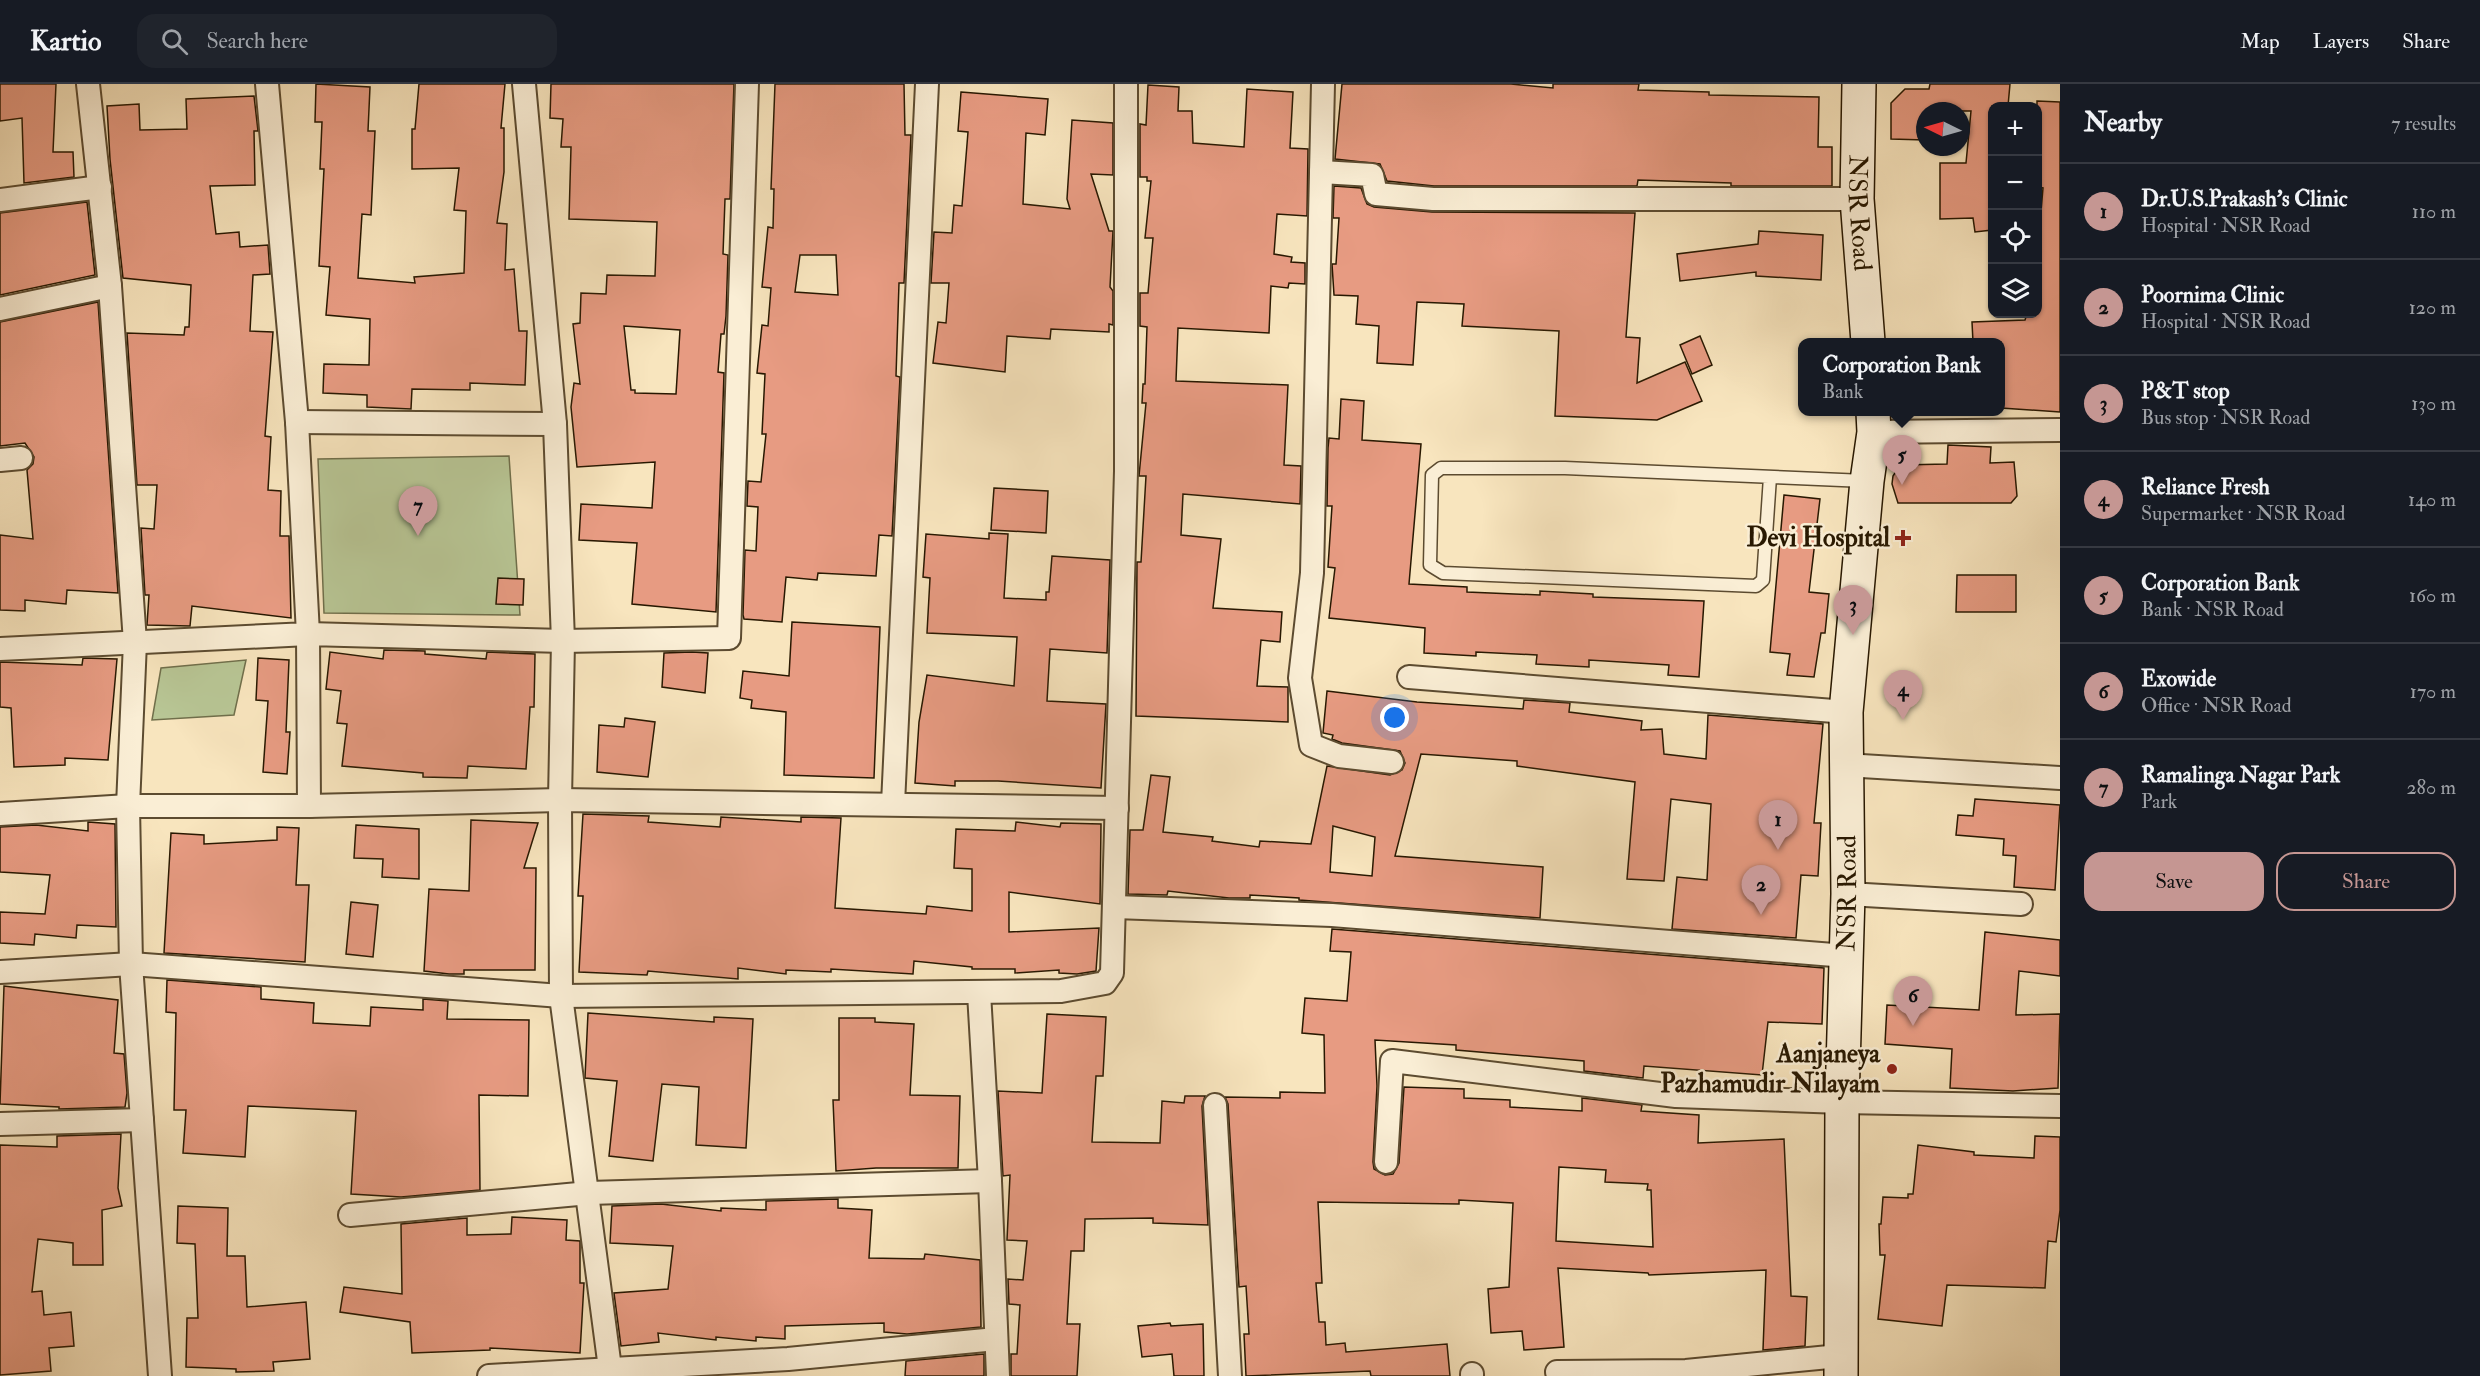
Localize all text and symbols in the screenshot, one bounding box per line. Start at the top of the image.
search box [137,14,557,68]
text: Kartio [30,24,101,59]
icon: search [158,25,191,58]
text: Search here [206,27,308,55]
text: Map [2240,28,2280,55]
text: Layers [2313,28,2369,55]
text: Share [2402,28,2450,55]
north arrow [1916,102,1970,156]
map controls [1988,102,2042,318]
button: + [1988,102,2042,156]
text: Nearby [2084,107,2162,139]
text: 7 results [2391,111,2456,136]
street label: NSR Road [1841,155,1878,272]
button: − [1988,156,2042,210]
text: Dr.U.S.Prakash's Clinic [2141,185,2348,213]
text: 1 [2100,199,2107,224]
text: 110 m [2412,199,2456,224]
button: locate [1988,210,2042,264]
text: Hospital · NSR Road [2141,213,2310,238]
button: layers [1988,264,2042,318]
text: Poornima Clinic [2141,281,2284,309]
text: 2 [2098,295,2109,320]
text: 120 m [2409,295,2456,320]
text: Hospital · NSR Road [2141,309,2310,334]
popup [1798,338,2005,416]
text: Corporation Bank [1822,351,1981,379]
text: P&T stop [2141,377,2230,405]
text: Bank [1822,379,1863,404]
text: 3 [2100,391,2107,416]
text: 130 m [2411,391,2456,416]
text: Bus stop · NSR Road [2141,405,2310,430]
pin: 5 [1882,436,1922,485]
text: Reliance Fresh [2141,473,2270,501]
pin: 7 [398,486,438,536]
text: 4 [2098,487,2109,512]
text: 140 m [2408,487,2456,512]
text: Supermarket · NSR Road [2141,501,2345,526]
place label: Devi Hospital [1746,522,1890,555]
marker: Devi Hospital [1894,529,1912,547]
text: Corporation Bank [2141,569,2300,597]
text: 5 [2099,583,2108,608]
text: 160 m [2409,583,2456,608]
pin: 3 [1834,586,1872,635]
text: Bank · NSR Road [2141,597,2284,622]
text: Exowide [2141,665,2216,693]
pin: 4 [1884,670,1922,720]
text: 6 [2098,679,2109,704]
text: 170 m [2410,679,2456,704]
text: Office · NSR Road [2141,693,2292,718]
your location [1380,703,1409,732]
text: Ramalinga Nagar Park [2141,761,2340,789]
text: 7 [2099,775,2108,800]
text: 280 m [2406,775,2456,800]
text: Park [2141,789,2177,814]
pin: 1 [1758,800,1798,850]
street label: NSR Road [1830,835,1864,952]
button: Save [2084,852,2264,911]
button: Share [2276,852,2456,911]
pin: 2 [1742,866,1780,915]
pin: 6 [1894,976,1932,1026]
place label: Aanjaneya Pazhamudir Nilayam [1660,1038,1881,1101]
marker: Aanjaneya Pazhamudir Nilayam [1885,1062,1899,1076]

